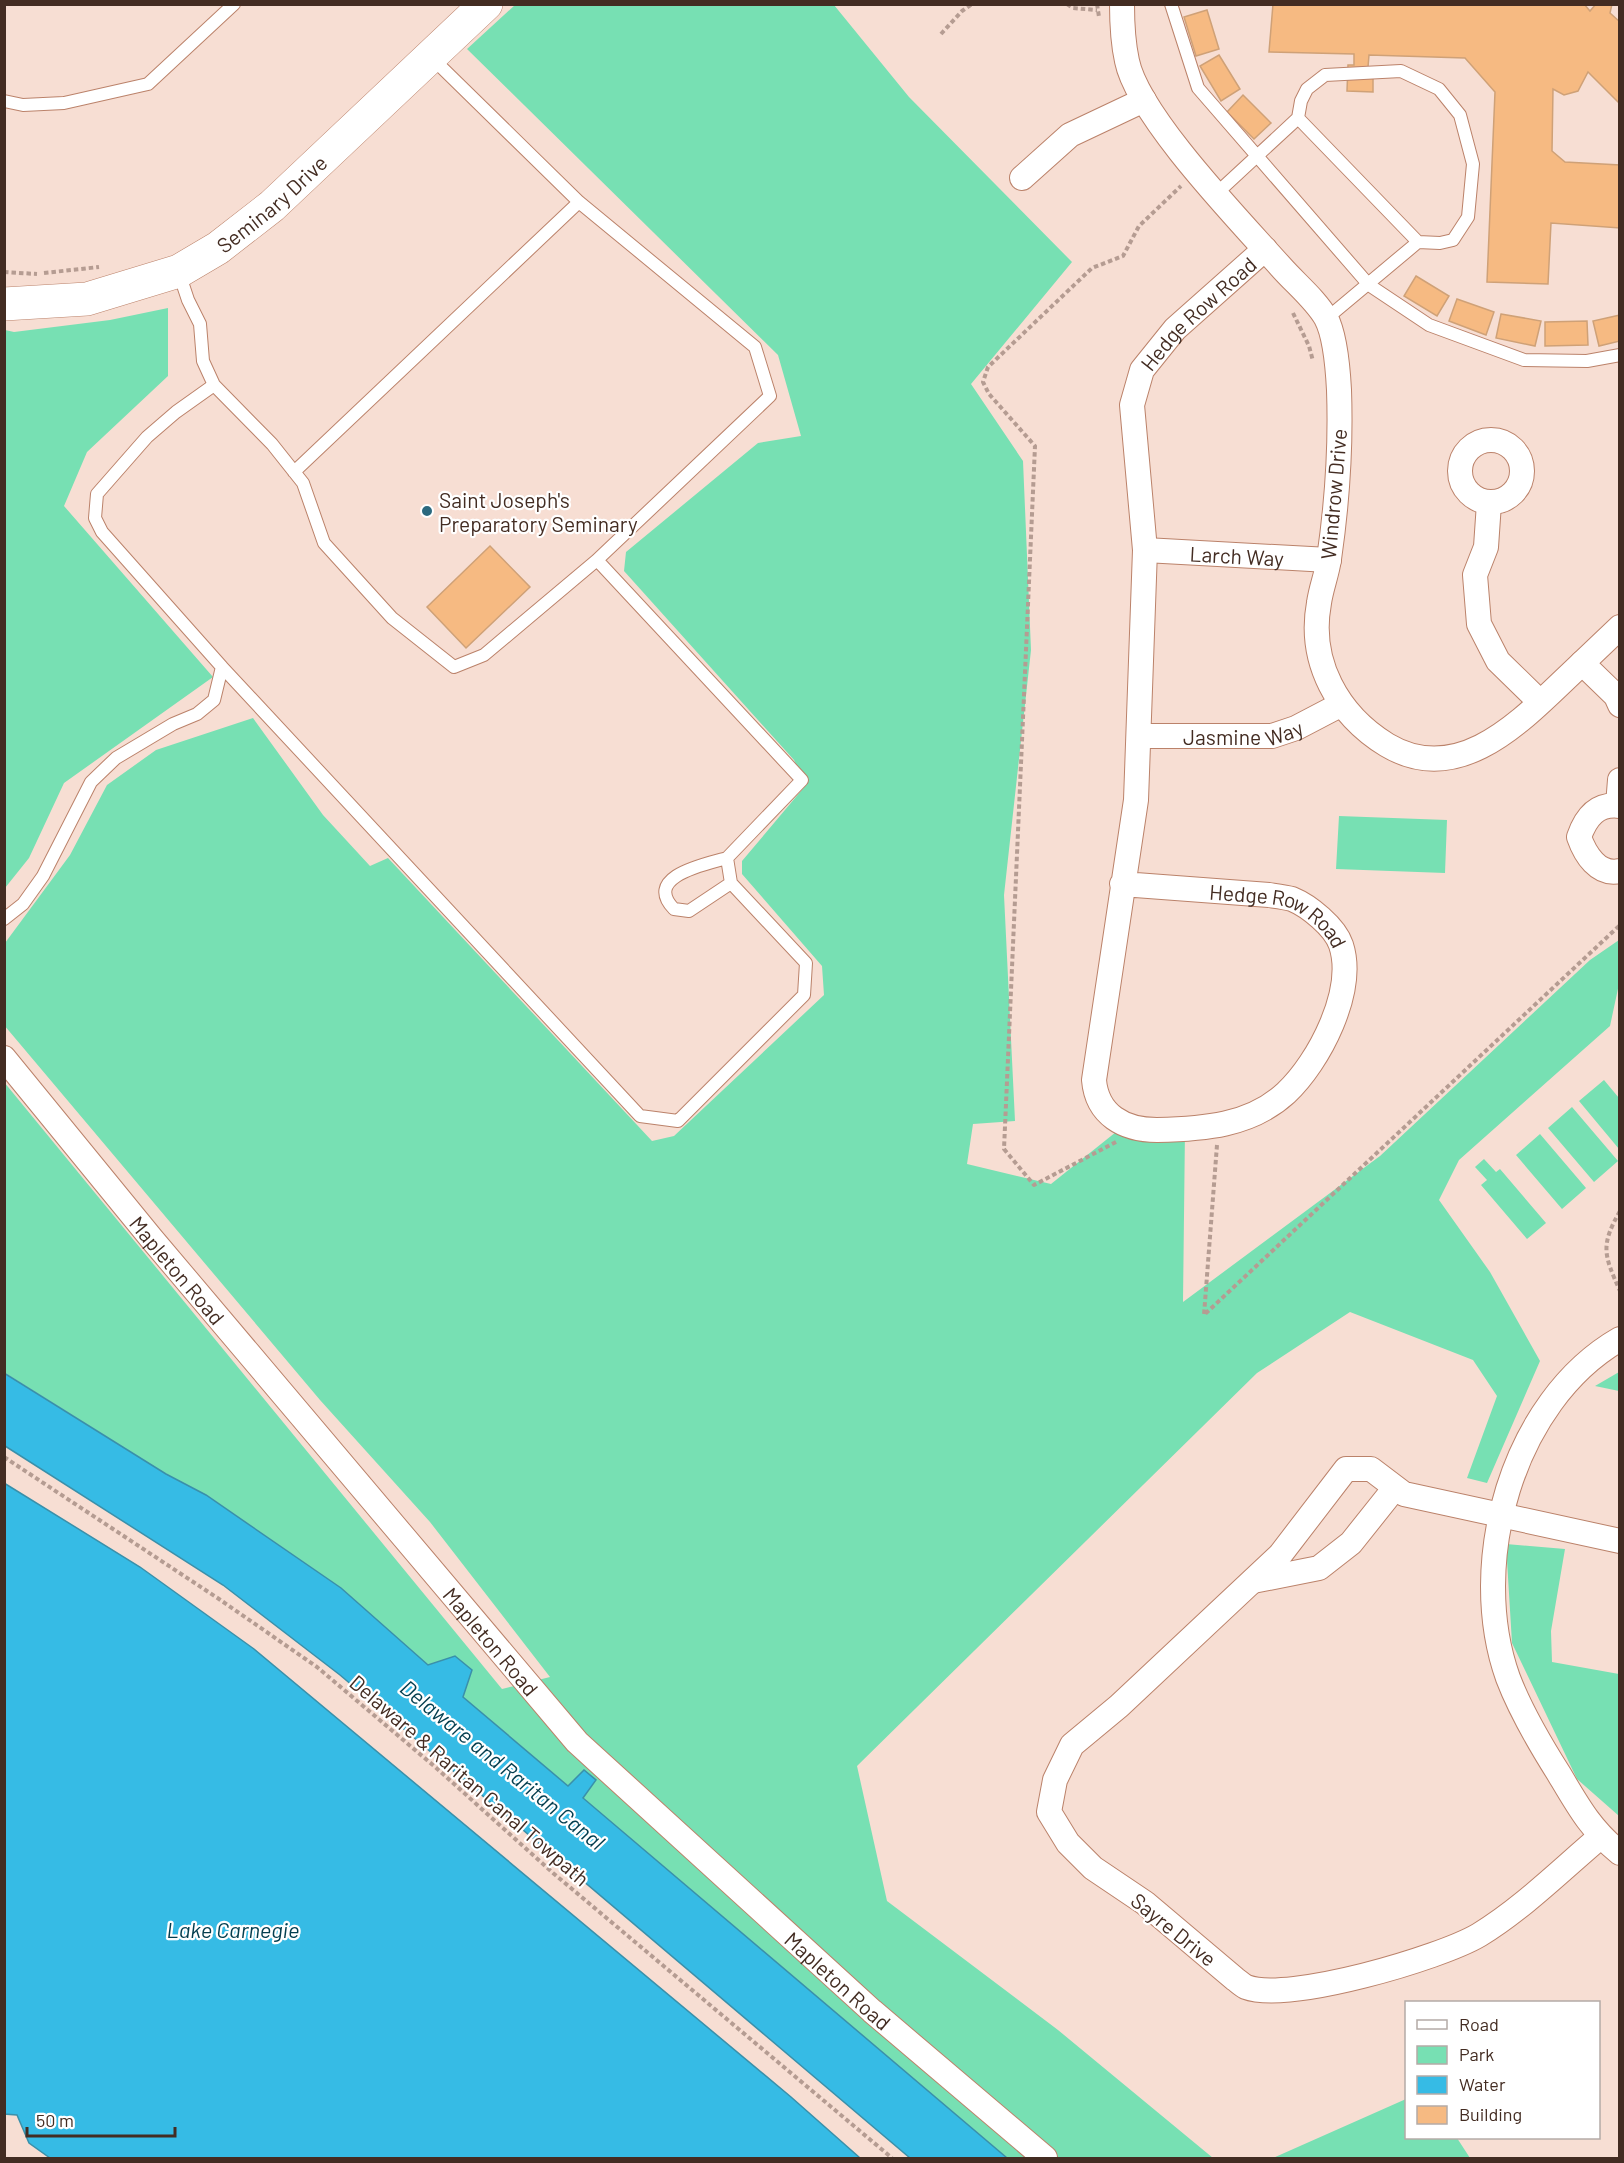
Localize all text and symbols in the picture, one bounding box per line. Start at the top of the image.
street label: Seminary Drive [211,149,331,257]
street label: Hedge Row Road [1134,251,1261,375]
street label: Windrow Drive [1315,428,1351,560]
place label: Saint Joseph's Preparatory Seminary [439,487,638,536]
marker: Saint Joseph's Preparatory Seminary [420,504,434,518]
street label: Larch Way [1189,540,1285,570]
street label: Jasmine Way [1183,714,1307,750]
street label: Hedge Row Road [1208,878,1353,951]
street label: Mapleton Road [125,1210,231,1329]
street label: Mapleton Road [439,1582,544,1700]
street label: Delaware & Raritan Canal Towpath [345,1669,595,1891]
water label: Delaware and Raritan Canal [396,1674,610,1854]
street label: Sayre Drive [1126,1887,1222,1971]
water label: Lake Carnegie [167,1916,299,1942]
street label: Mapleton Road [780,1926,896,2034]
legend [1405,2001,1600,2139]
text: Road [1459,2013,1499,2035]
text: Park [1459,2043,1494,2065]
text: Water [1459,2073,1506,2095]
scale bar [27,2100,176,2138]
text: Building [1459,2103,1522,2125]
text: 50 m [36,2109,74,2131]

